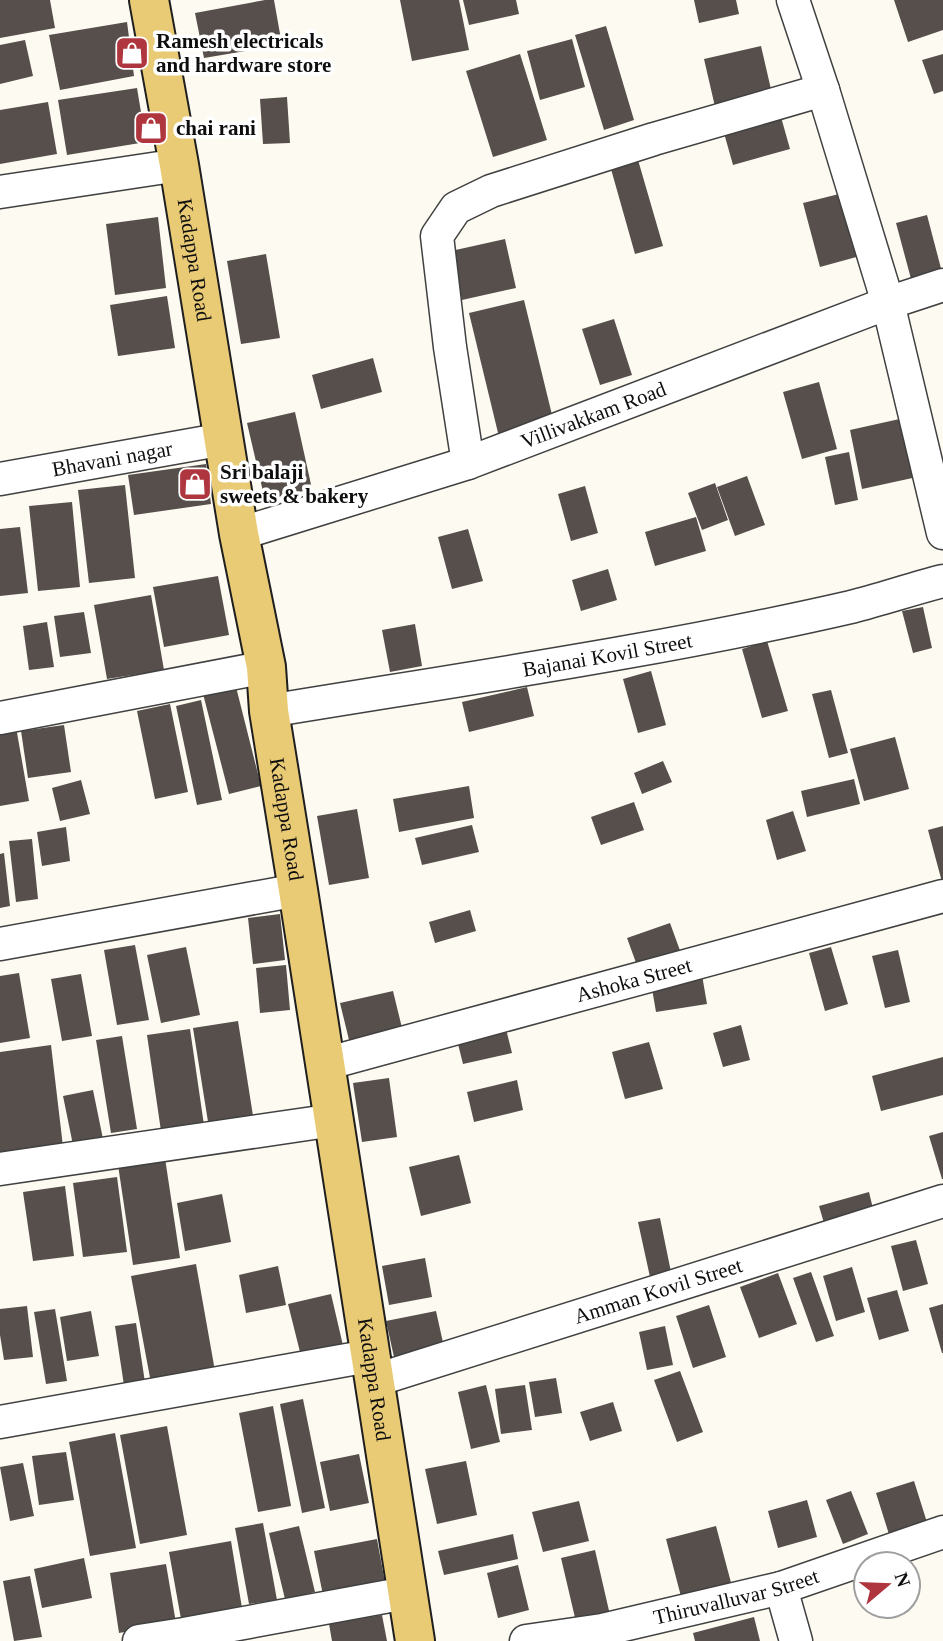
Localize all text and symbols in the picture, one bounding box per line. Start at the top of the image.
place label: Ramesh electricals and hardware store [156,29,331,77]
shop icon: Ramesh electricals and hardware store [113,34,151,72]
shop icon: chai rani [132,109,170,147]
place label: chai rani [176,116,256,140]
street label: Kadappa Road [173,197,216,324]
street label: Villivakkam Road [518,377,670,454]
street label: Bhavani nagar [50,436,174,481]
place label: Sri balaji sweets & bakery [220,460,369,508]
shop icon: Sri balaji sweets & bakery [176,465,214,503]
street label: Bajanai Kovil Street [521,628,694,682]
street label: Kadappa Road [265,756,308,883]
street label: Ashoka Street [573,953,694,1007]
street label: Amman Kovil Street [571,1253,745,1329]
street label: Kadappa Road [353,1316,396,1443]
north arrow [852,1550,922,1620]
street label: Thiruvalluvar Street [651,1564,822,1630]
text: N [890,1570,915,1590]

